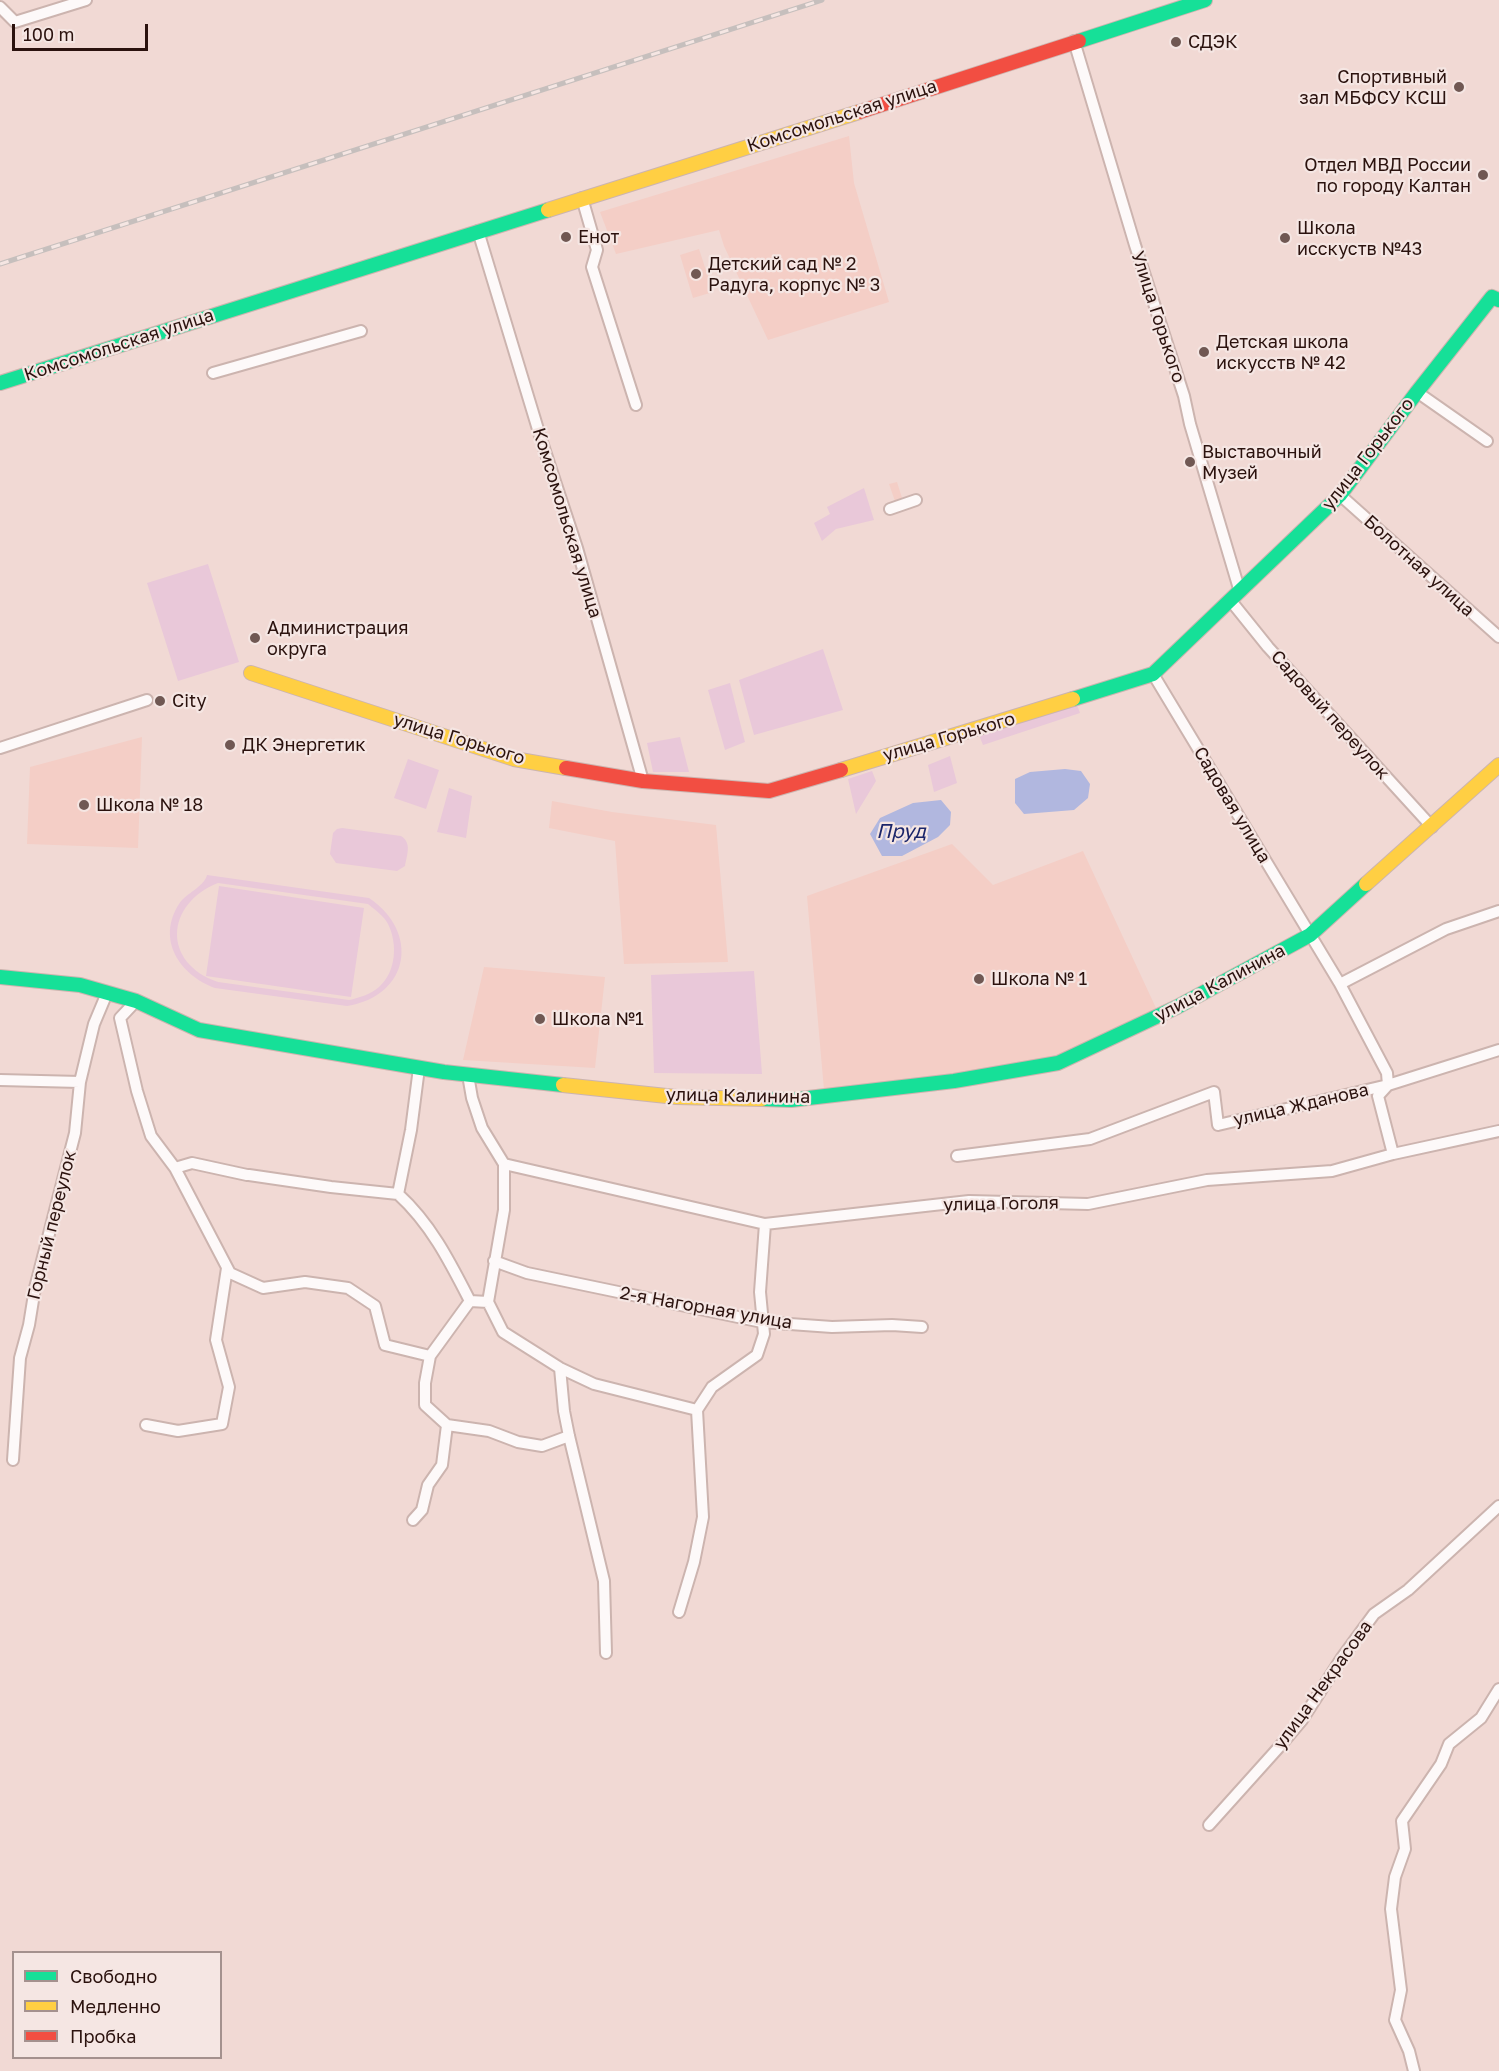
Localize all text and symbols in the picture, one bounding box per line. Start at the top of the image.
scale bar [15,12,152,50]
text: 100 m [23,23,74,45]
place label: СДЭК [1188,31,1237,53]
marker: СДЭК [1169,35,1183,49]
place label: Спортивный зал МБФСУ КСШ [1299,66,1447,109]
street label: Комсомольская улица [745,75,939,157]
marker: Спортивный зал МБФСУ КСШ [1452,80,1466,94]
place label: Отдел МВД России по городу Калтан [1304,154,1471,196]
marker: Отдел МВД России по городу Калтан [1476,168,1490,182]
place label: Школа исскуств №43 [1297,217,1422,260]
place label: Енот [578,226,619,248]
marker: Енот [559,230,573,244]
marker: Школа исскуств №43 [1278,231,1292,245]
street label: Улица Горького [1127,248,1189,386]
place label: Детский сад № 2 Радуга, корпус № 3 [708,253,880,296]
marker: Детский сад № 2 Радуга, корпус № 3 [689,267,703,281]
street label: Комсомольская улица [22,304,216,386]
place label: Детская школа искусств № 42 [1216,331,1349,374]
marker: Детская школа искусств № 42 [1197,345,1211,359]
street label: улица Горького [1318,394,1418,514]
street label: Комсомольская улица [528,425,606,621]
place label: Выставочный Музей [1202,441,1322,484]
marker: Выставочный Музей [1183,455,1197,469]
street label: Болотная улица [1359,511,1479,621]
place label: Администрация округа [267,617,408,660]
marker: Администрация округа [248,631,262,645]
street label: Садовый переулок [1266,646,1394,784]
place label: City [172,690,207,712]
marker: City [153,694,167,708]
street label: улица Горького [880,708,1018,766]
street label: улица Горького [391,709,527,769]
place label: ДК Энергетик [242,734,365,756]
marker: ДК Энергетик [223,738,237,752]
street label: Садовая улица [1189,743,1275,867]
place label: Школа № 18 [96,794,203,816]
marker: Школа № 18 [77,798,91,812]
water label: Пруд [876,820,926,844]
street label: улица Калинина [1151,940,1289,1026]
place label: Школа № 1 [991,968,1087,990]
marker: Школа № 1 [972,972,986,986]
place label: Школа №1 [552,1008,644,1030]
marker: Школа №1 [533,1012,547,1026]
street label: улица Жданова [1231,1079,1371,1131]
street label: улица Калинина [666,1084,810,1108]
street label: Горный переулок [23,1148,81,1302]
street label: улица Гоголя [943,1192,1059,1216]
street label: 2-я Нагорная улица [618,1282,794,1334]
street label: улица Некрасова [1269,1616,1377,1754]
legend [12,1951,222,2059]
text: Свободно [70,1965,157,1987]
text: Медленно [70,1995,161,2017]
text: Пробка [70,2025,136,2047]

